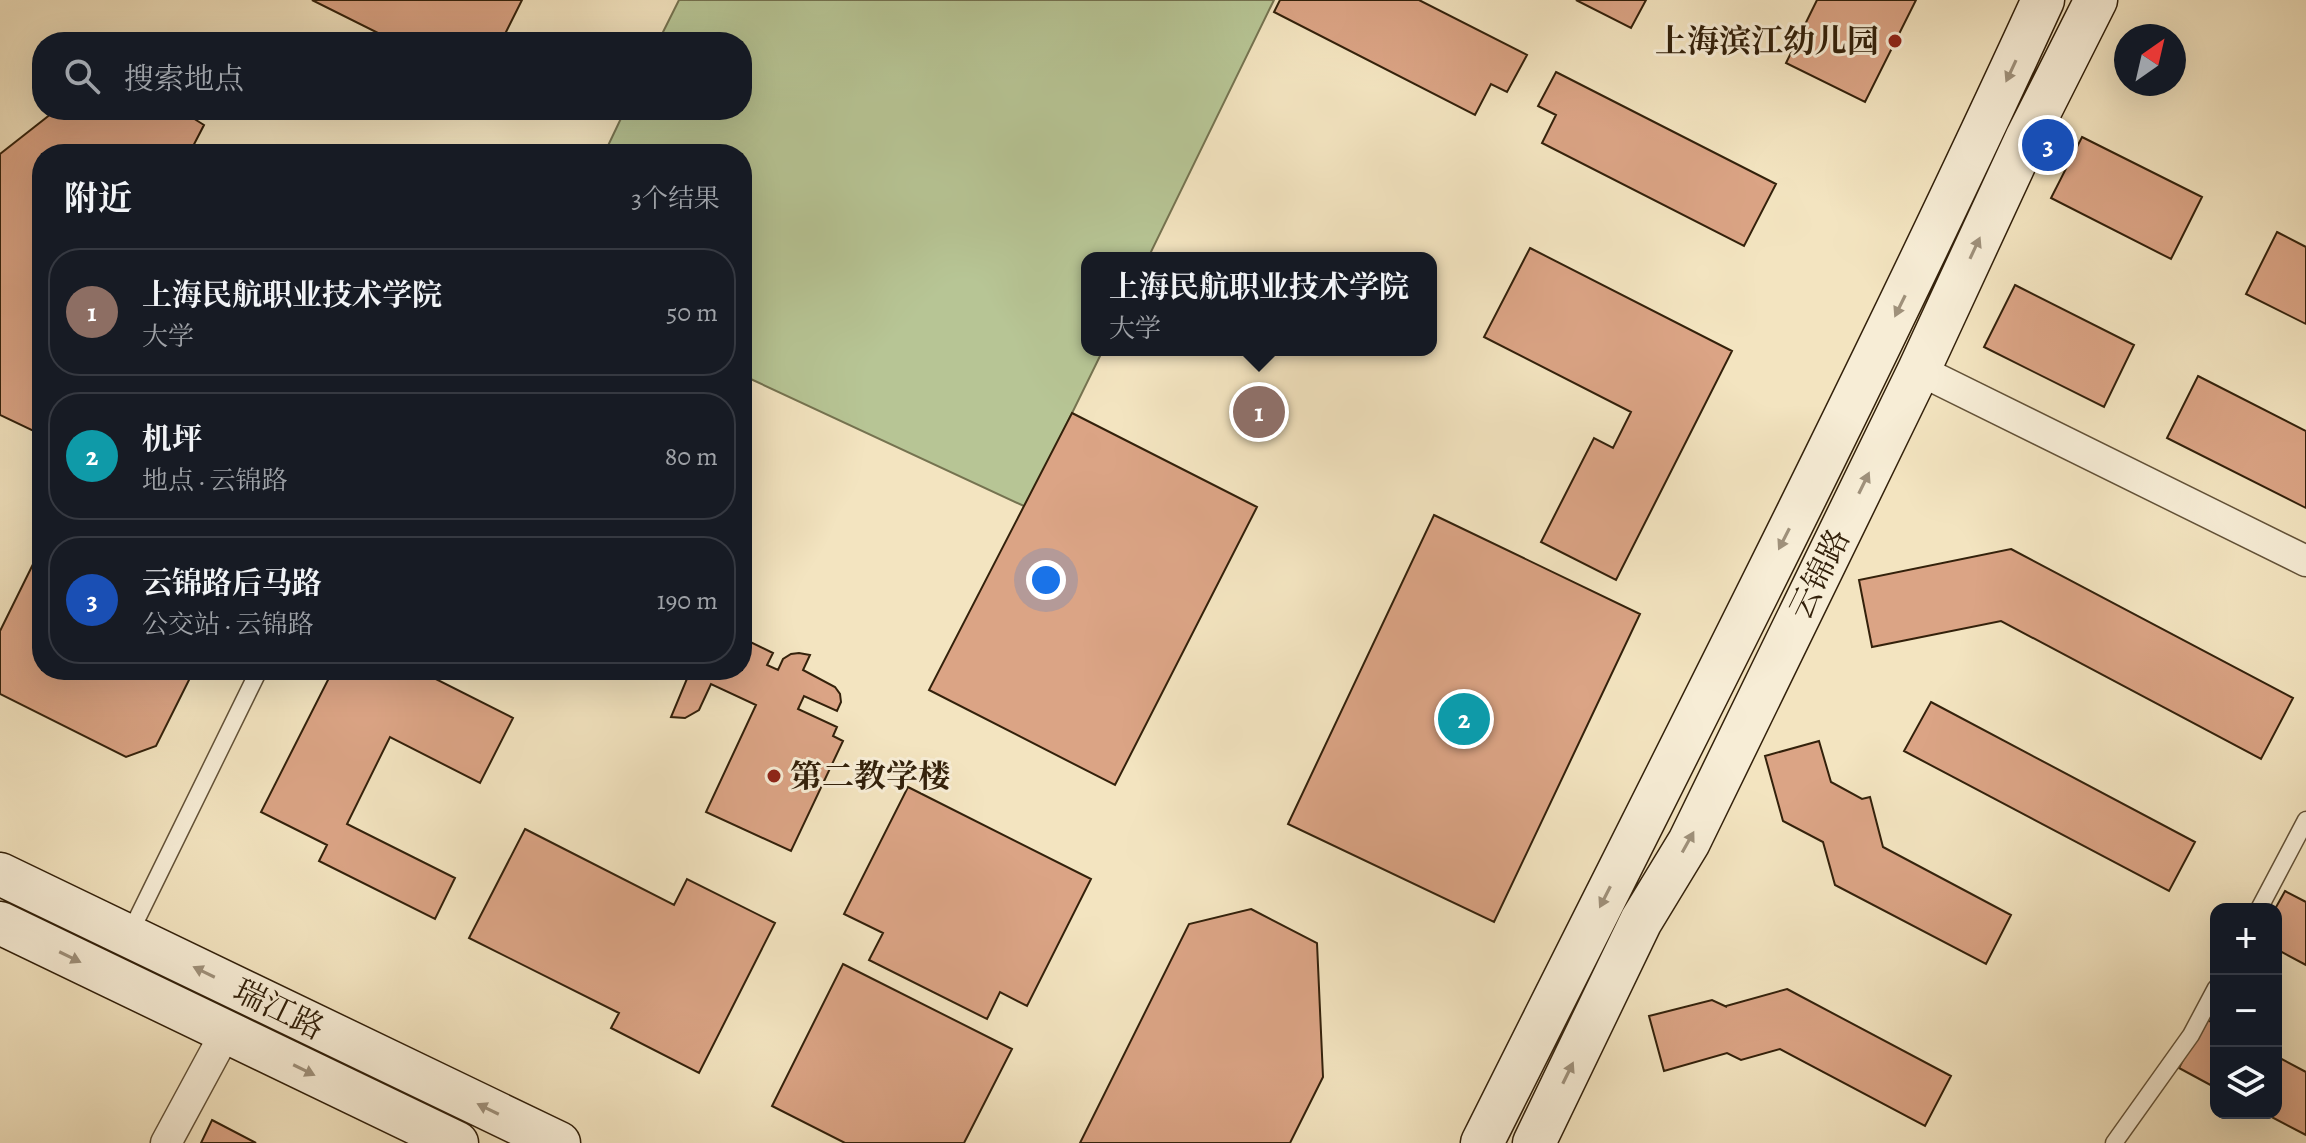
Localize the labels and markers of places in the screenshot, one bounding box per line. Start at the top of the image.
place label: 上海滨江幼儿园 [1655,19,1879,63]
marker: 上海滨江幼儿园 [1886,32,1904,50]
pin: 3 [2022,115,2074,175]
pin: 1 [1233,382,1285,442]
pin: 2 [1438,689,1490,749]
place label: 第二教学楼 [790,754,950,798]
marker: 第二教学楼 [765,767,783,785]

